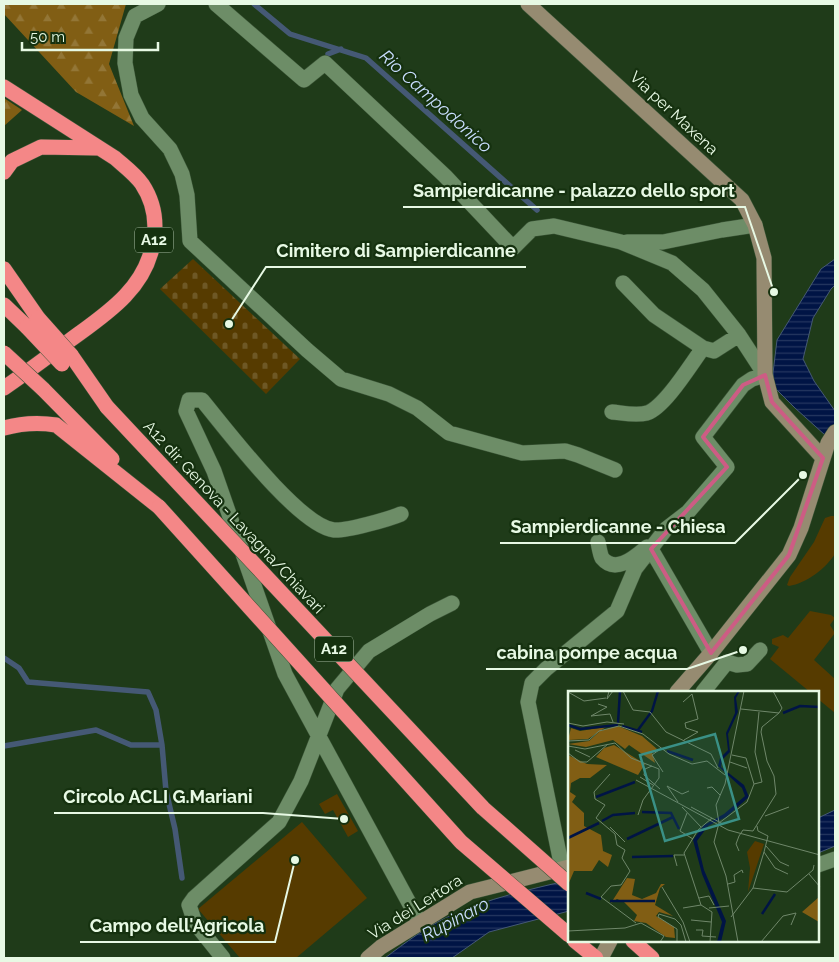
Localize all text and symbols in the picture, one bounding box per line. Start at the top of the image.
scale bar [22,20,159,52]
text: 50 m [30,28,65,46]
water label: Rio Campodonico [375,45,497,157]
street label: Via per Maxena [626,67,722,159]
callout: Sampierdicanne - palazzo dello sport [403,174,745,207]
text: Sampierdicanne - palazzo dello sport [413,180,735,201]
road number: A12 [135,228,173,252]
callout: Cimitero di Sampierdicanne [266,234,526,267]
text: Cimitero di Sampierdicanne [276,240,516,261]
street label: A12 dir. Genova - Lavagna/Chiavari [140,417,328,617]
callout: Sampierdicanne - Chiesa [500,510,735,543]
text: Sampierdicanne - Chiesa [511,516,725,537]
road number: A12 [315,636,353,662]
callout: cabina pompe acqua [486,636,687,669]
text: cabina pompe acqua [497,642,677,663]
inset map [568,691,819,942]
callout: Circolo ACLI G.Mariani [54,780,263,813]
text: Circolo ACLI G.Mariani [63,786,253,807]
street label: Via dei Lertora [364,871,466,943]
water label: Rupinaro [418,893,492,945]
callout: Campo dell'Agricola [80,909,275,942]
text: Campo dell'Agricola [90,915,264,936]

